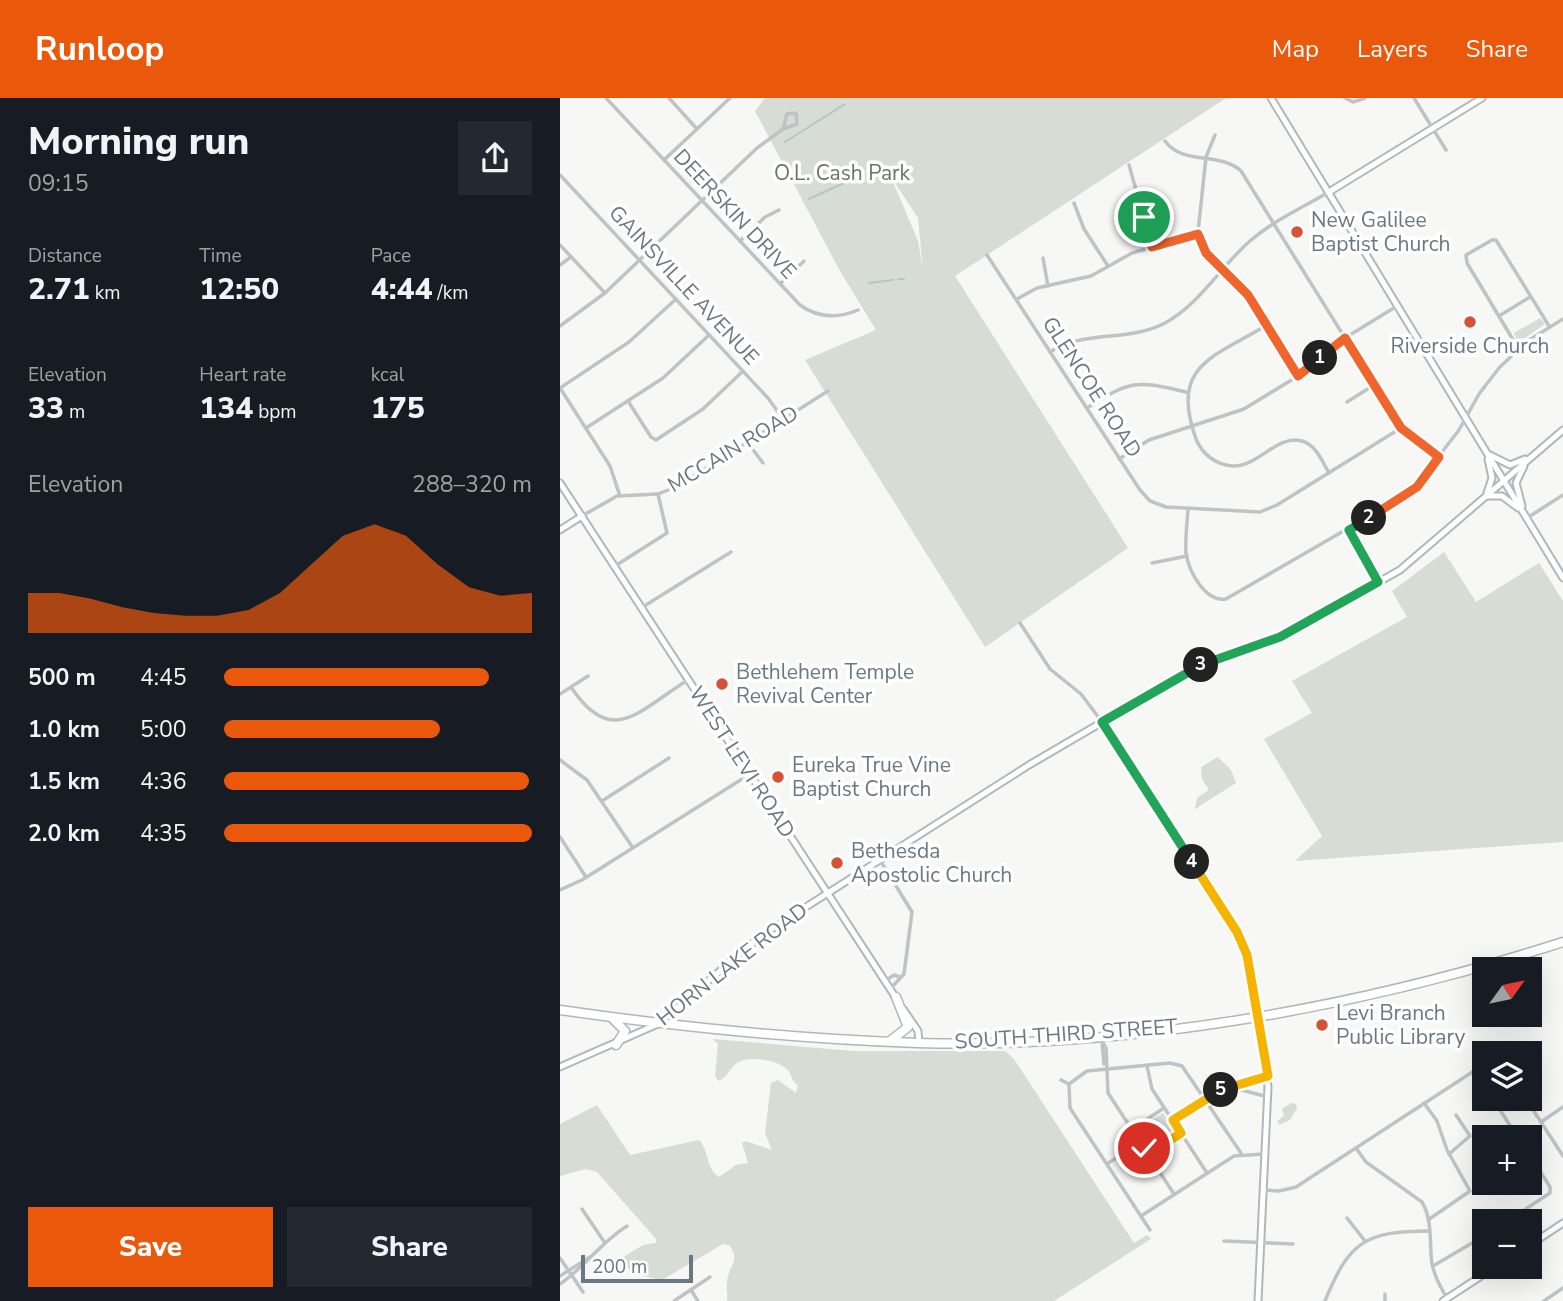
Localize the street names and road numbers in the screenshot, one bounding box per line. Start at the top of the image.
street label: DEERSKIN DRIVE [667,143,803,285]
street label: GAINSVILLE AVENUE [603,199,765,371]
street label: GLENCOE ROAD [1036,311,1148,463]
street label: MCCAIN ROAD [662,399,804,499]
street label: WEST LEVI ROAD [683,681,801,843]
street label: HORN LAKE ROAD [651,896,813,1032]
street label: SOUTH THIRD STREET [954,1012,1179,1056]

